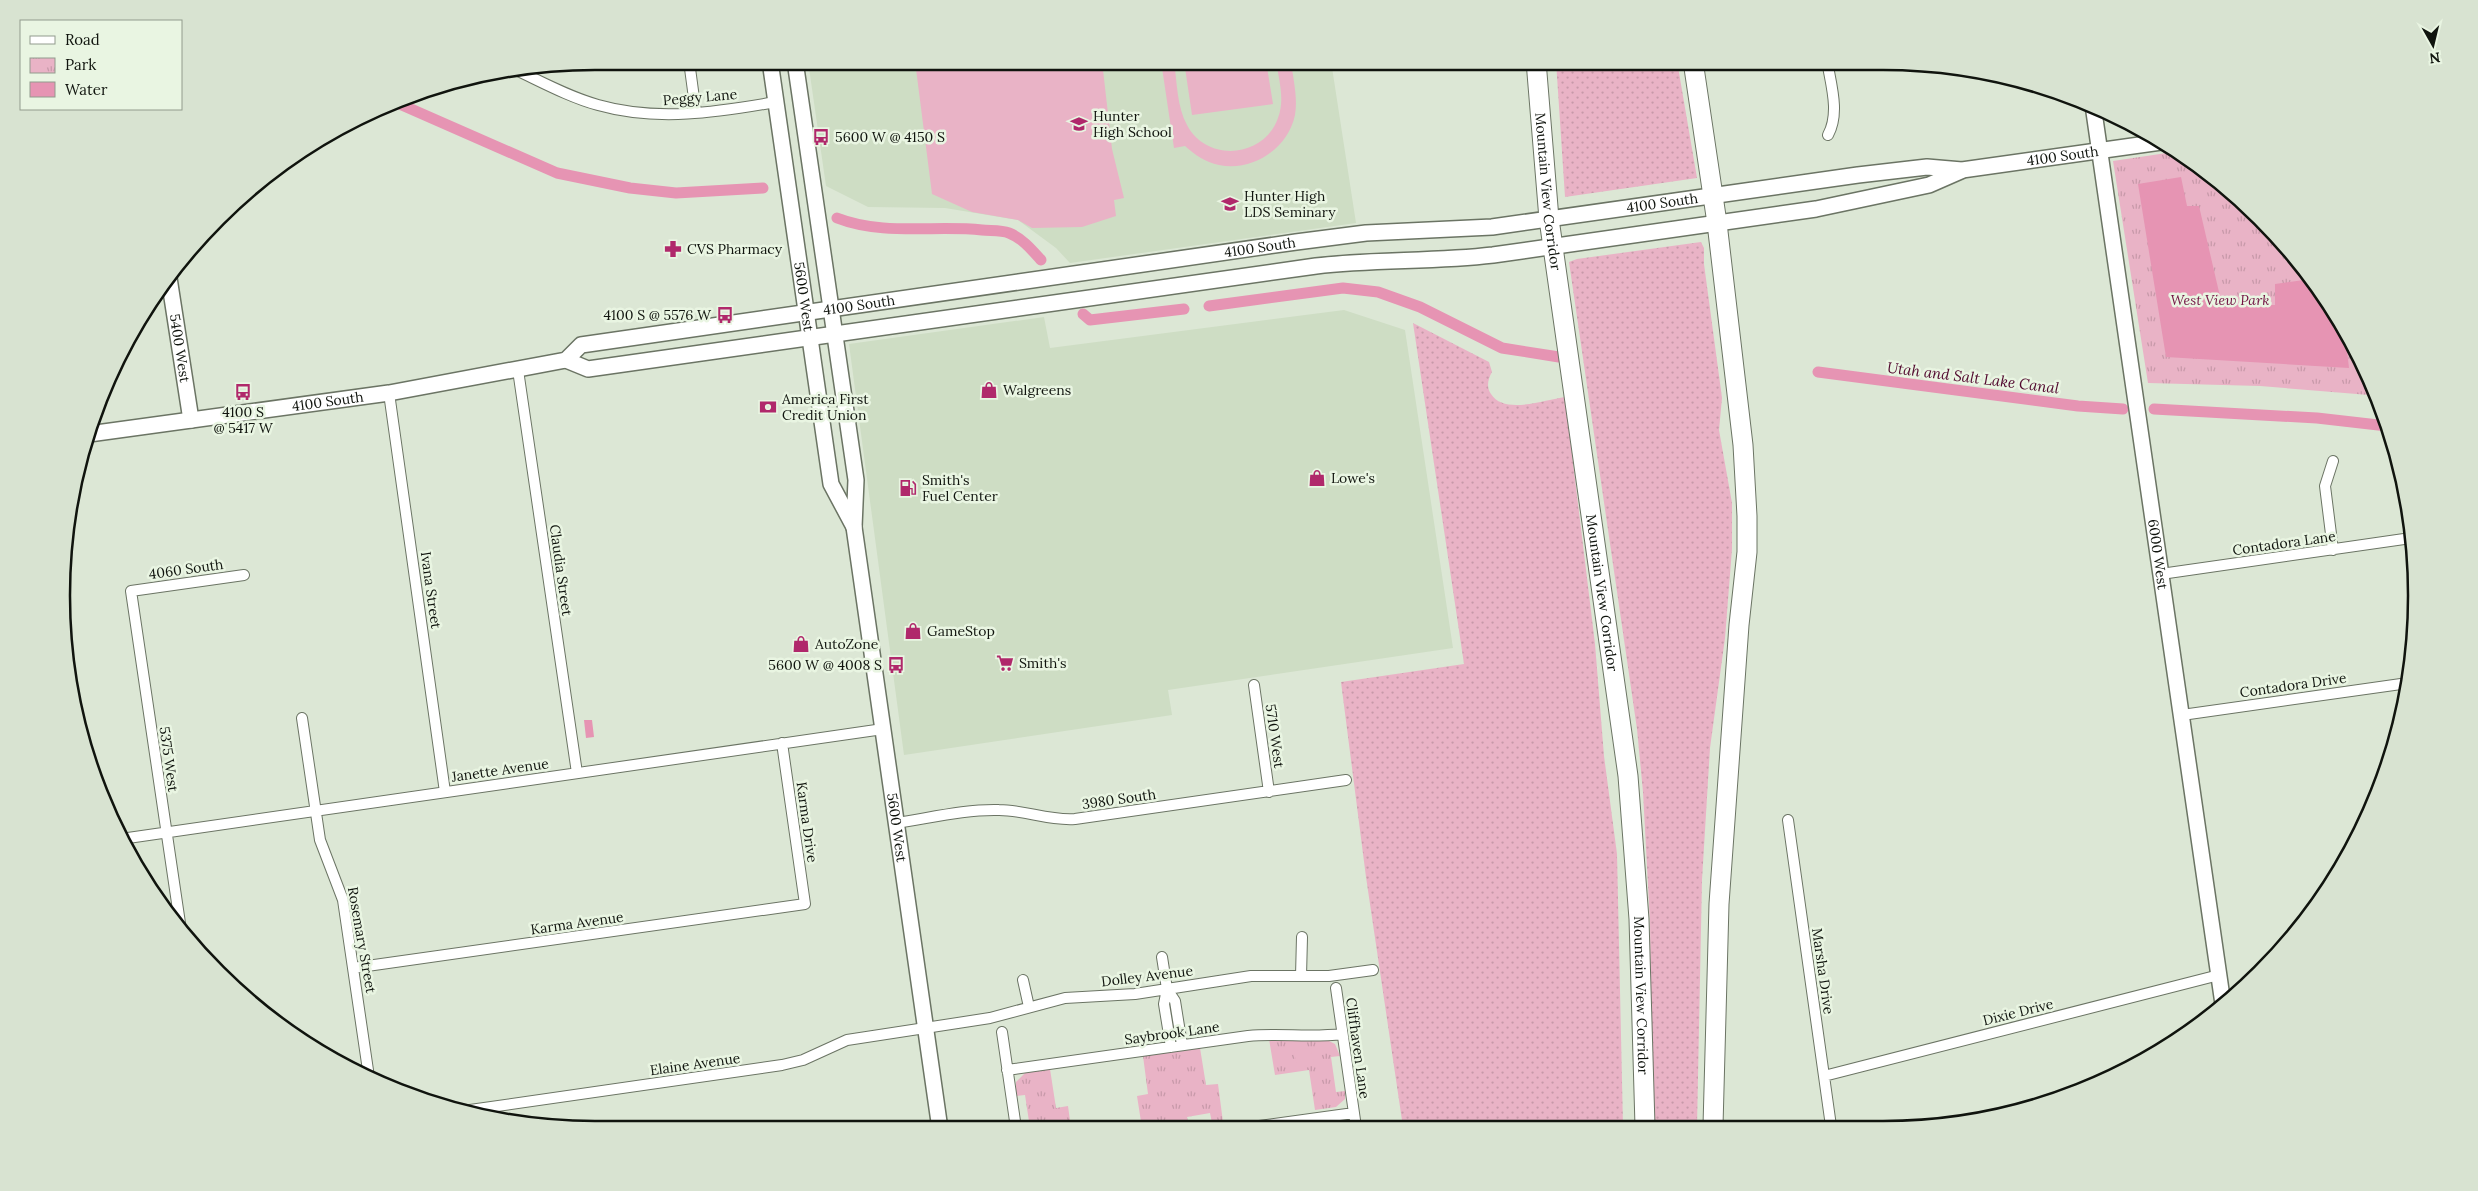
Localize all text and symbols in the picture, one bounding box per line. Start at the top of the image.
legend [20,20,182,110]
north arrow [2408,20,2458,70]
text: Road [65,30,100,49]
text: N [2428,48,2441,68]
text: Park [65,55,96,74]
text: Water [65,80,108,99]
street label: Peggy Lane [662,85,738,109]
place label: Hunter High School [1093,107,1172,141]
street label: Mountain View Corridor [1531,112,1565,271]
school or university icon: Hunter High School [1069,114,1089,134]
bus stop icon: 5600 W @ 4150 S [811,127,831,147]
place label: 5600 W @ 4150 S [835,128,945,146]
street label: 4100 South [2026,142,2100,170]
place label: Hunter High LDS Seminary [1244,187,1336,221]
street label: 4100 South [1625,189,1699,217]
school or university icon: Hunter High LDS Seminary [1220,194,1240,214]
street label: 4100 South [1223,233,1297,261]
pharmacy icon: CVS Pharmacy [663,239,683,259]
place label: CVS Pharmacy [687,240,783,258]
street label: 5600 West [790,261,818,333]
street label: 4100 South [822,291,896,319]
park label: West View Park [2170,291,2270,309]
bus stop icon: 4100 S @ 5576 W [715,305,735,325]
place label: 4100 S @ 5576 W [603,306,712,324]
street label: 5400 West [166,313,194,384]
water label: Utah and Salt Lake Canal [1886,358,2061,398]
shop icon: Walgreens [979,380,999,400]
place label: Walgreens [1003,381,1071,399]
bus stop icon: 4100 S @ 5417 W [233,382,253,402]
street label: 4100 South [291,388,365,415]
place label: America First Credit Union [781,390,869,424]
bank icon: America First Credit Union [758,397,778,417]
place label: 4100 S @ 5417 W [213,403,274,437]
shop icon: Lowe's [1307,468,1327,488]
place label: Lowe's [1331,469,1375,487]
place label: Smith's Fuel Center [922,471,998,505]
fuel station icon: Smith's Fuel Center [898,478,918,498]
street label: Mountain View Corridor [1582,513,1622,672]
street label: 6000 West [2144,518,2172,591]
street label: Claudia Street [546,523,576,617]
street label: Contadora Lane [2231,527,2337,559]
street label: Ivana Street [417,550,445,630]
street label: 4060 South [148,555,224,583]
shop icon: GameStop [903,621,923,641]
place label: GameStop [927,622,995,640]
shop icon: AutoZone [791,634,811,654]
place label: AutoZone [814,635,879,653]
supermarket icon: Smith's [995,653,1015,673]
place label: Smith's [1019,654,1067,672]
bus stop icon: 5600 W @ 4008 S [886,655,906,675]
place label: 5600 W @ 4008 S [768,656,882,674]
street label: Contadora Drive [2239,669,2348,701]
street label: 5710 West [1262,703,1288,770]
street label: 5375 West [156,725,183,793]
street label: Janette Avenue [449,754,550,786]
street label: Karma Drive [792,780,822,864]
street label: 3980 South [1081,785,1157,813]
street label: 5600 West [883,792,911,864]
street label: Rosemary Street [344,885,380,995]
street label: Karma Avenue [529,908,625,938]
street label: Mountain View Corridor [1630,916,1653,1075]
street label: Marsha Drive [1808,927,1838,1016]
street label: Dolley Avenue [1100,961,1194,991]
street label: Dixie Drive [1981,994,2056,1029]
street label: Cliffhaven Lane [1342,996,1374,1100]
street label: Saybrook Lane [1123,1017,1221,1049]
street label: Elaine Avenue [649,1049,742,1079]

